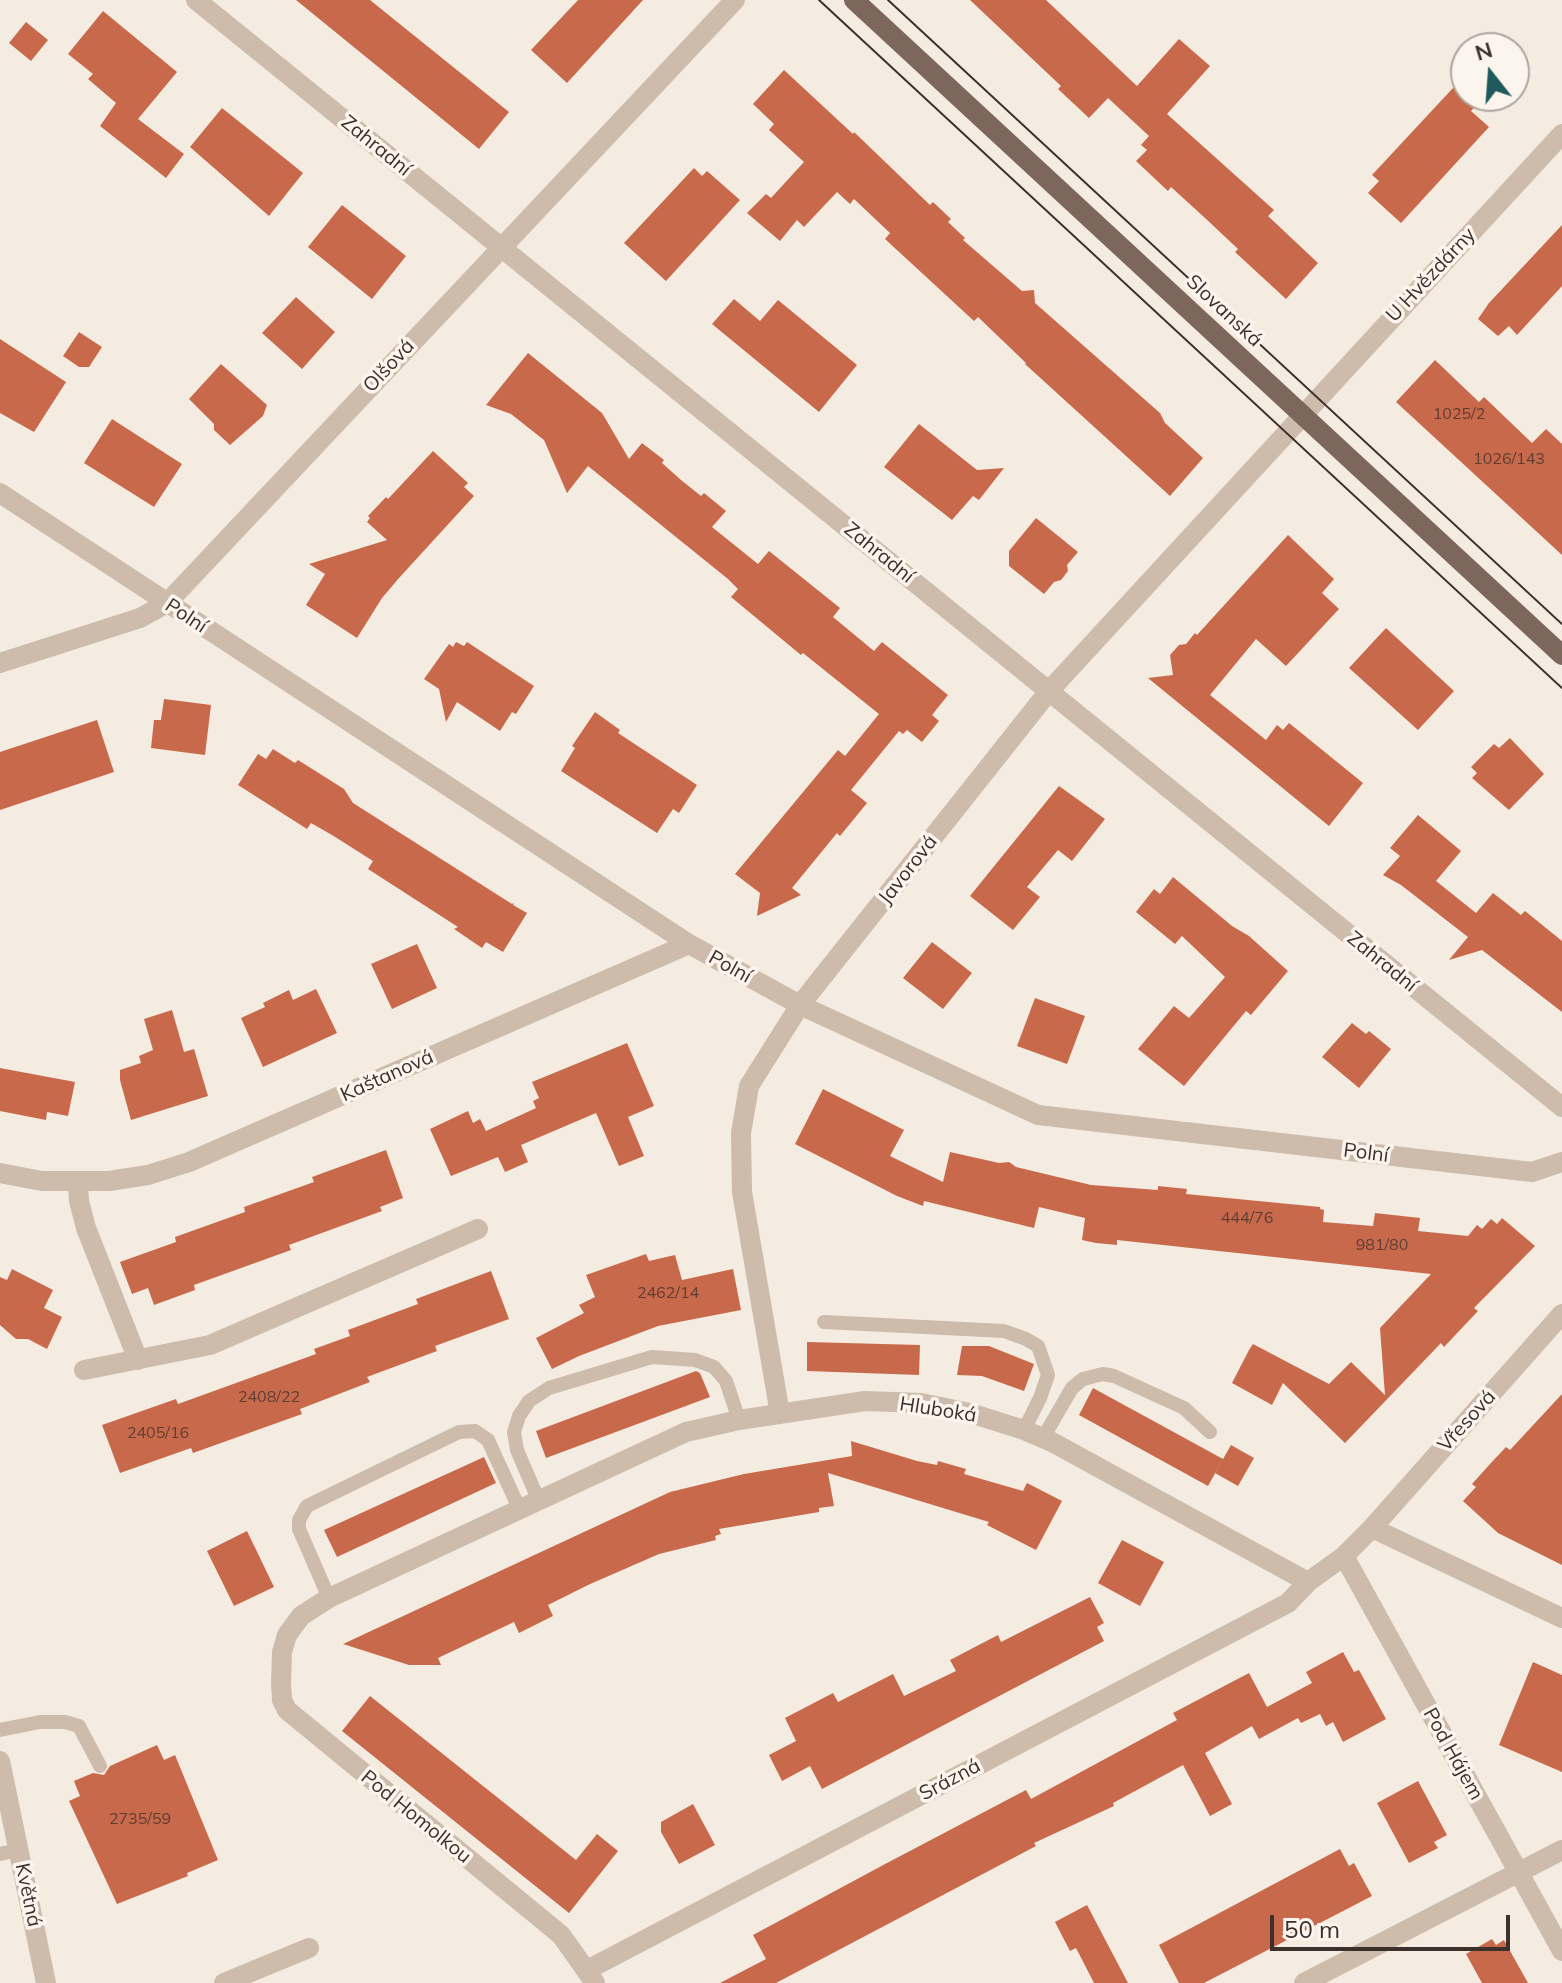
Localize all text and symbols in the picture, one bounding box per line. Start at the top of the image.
north arrow [1450,32,1530,112]
text: N [1472,35,1496,67]
street label: Zahradní [336,111,416,181]
street label: U Hvězdárny [1381,223,1481,327]
street label: Slovanská [1181,270,1267,352]
street label: Olšová [358,334,420,398]
house number: 1025/2 [1433,404,1485,424]
house number: 1026/143 [1473,449,1545,469]
street label: Zahradní [839,518,919,588]
street label: Polní [160,594,212,638]
street label: Javorová [873,831,943,909]
street label: Zahradní [1342,927,1422,997]
street label: Polní [704,946,756,988]
street label: Kaštanová [337,1045,437,1107]
street label: Polní [1342,1138,1390,1168]
house number: 444/76 [1221,1208,1273,1228]
house number: 981/80 [1356,1235,1408,1255]
house number: 2462/14 [637,1283,699,1303]
street label: Vřesová [1433,1385,1501,1457]
house number: 2408/22 [238,1387,300,1407]
street label: Hluboká [898,1392,978,1428]
house number: 2405/16 [127,1423,189,1443]
street label: Pod Hájem [1418,1704,1488,1804]
street label: Srázná [915,1754,985,1806]
street label: Pod Homolkou [356,1765,476,1869]
house number: 2735/59 [109,1809,171,1829]
street label: Květná [10,1861,46,1929]
scale bar [1274,1899,1514,1949]
text: 50 m [1284,1914,1340,1944]

